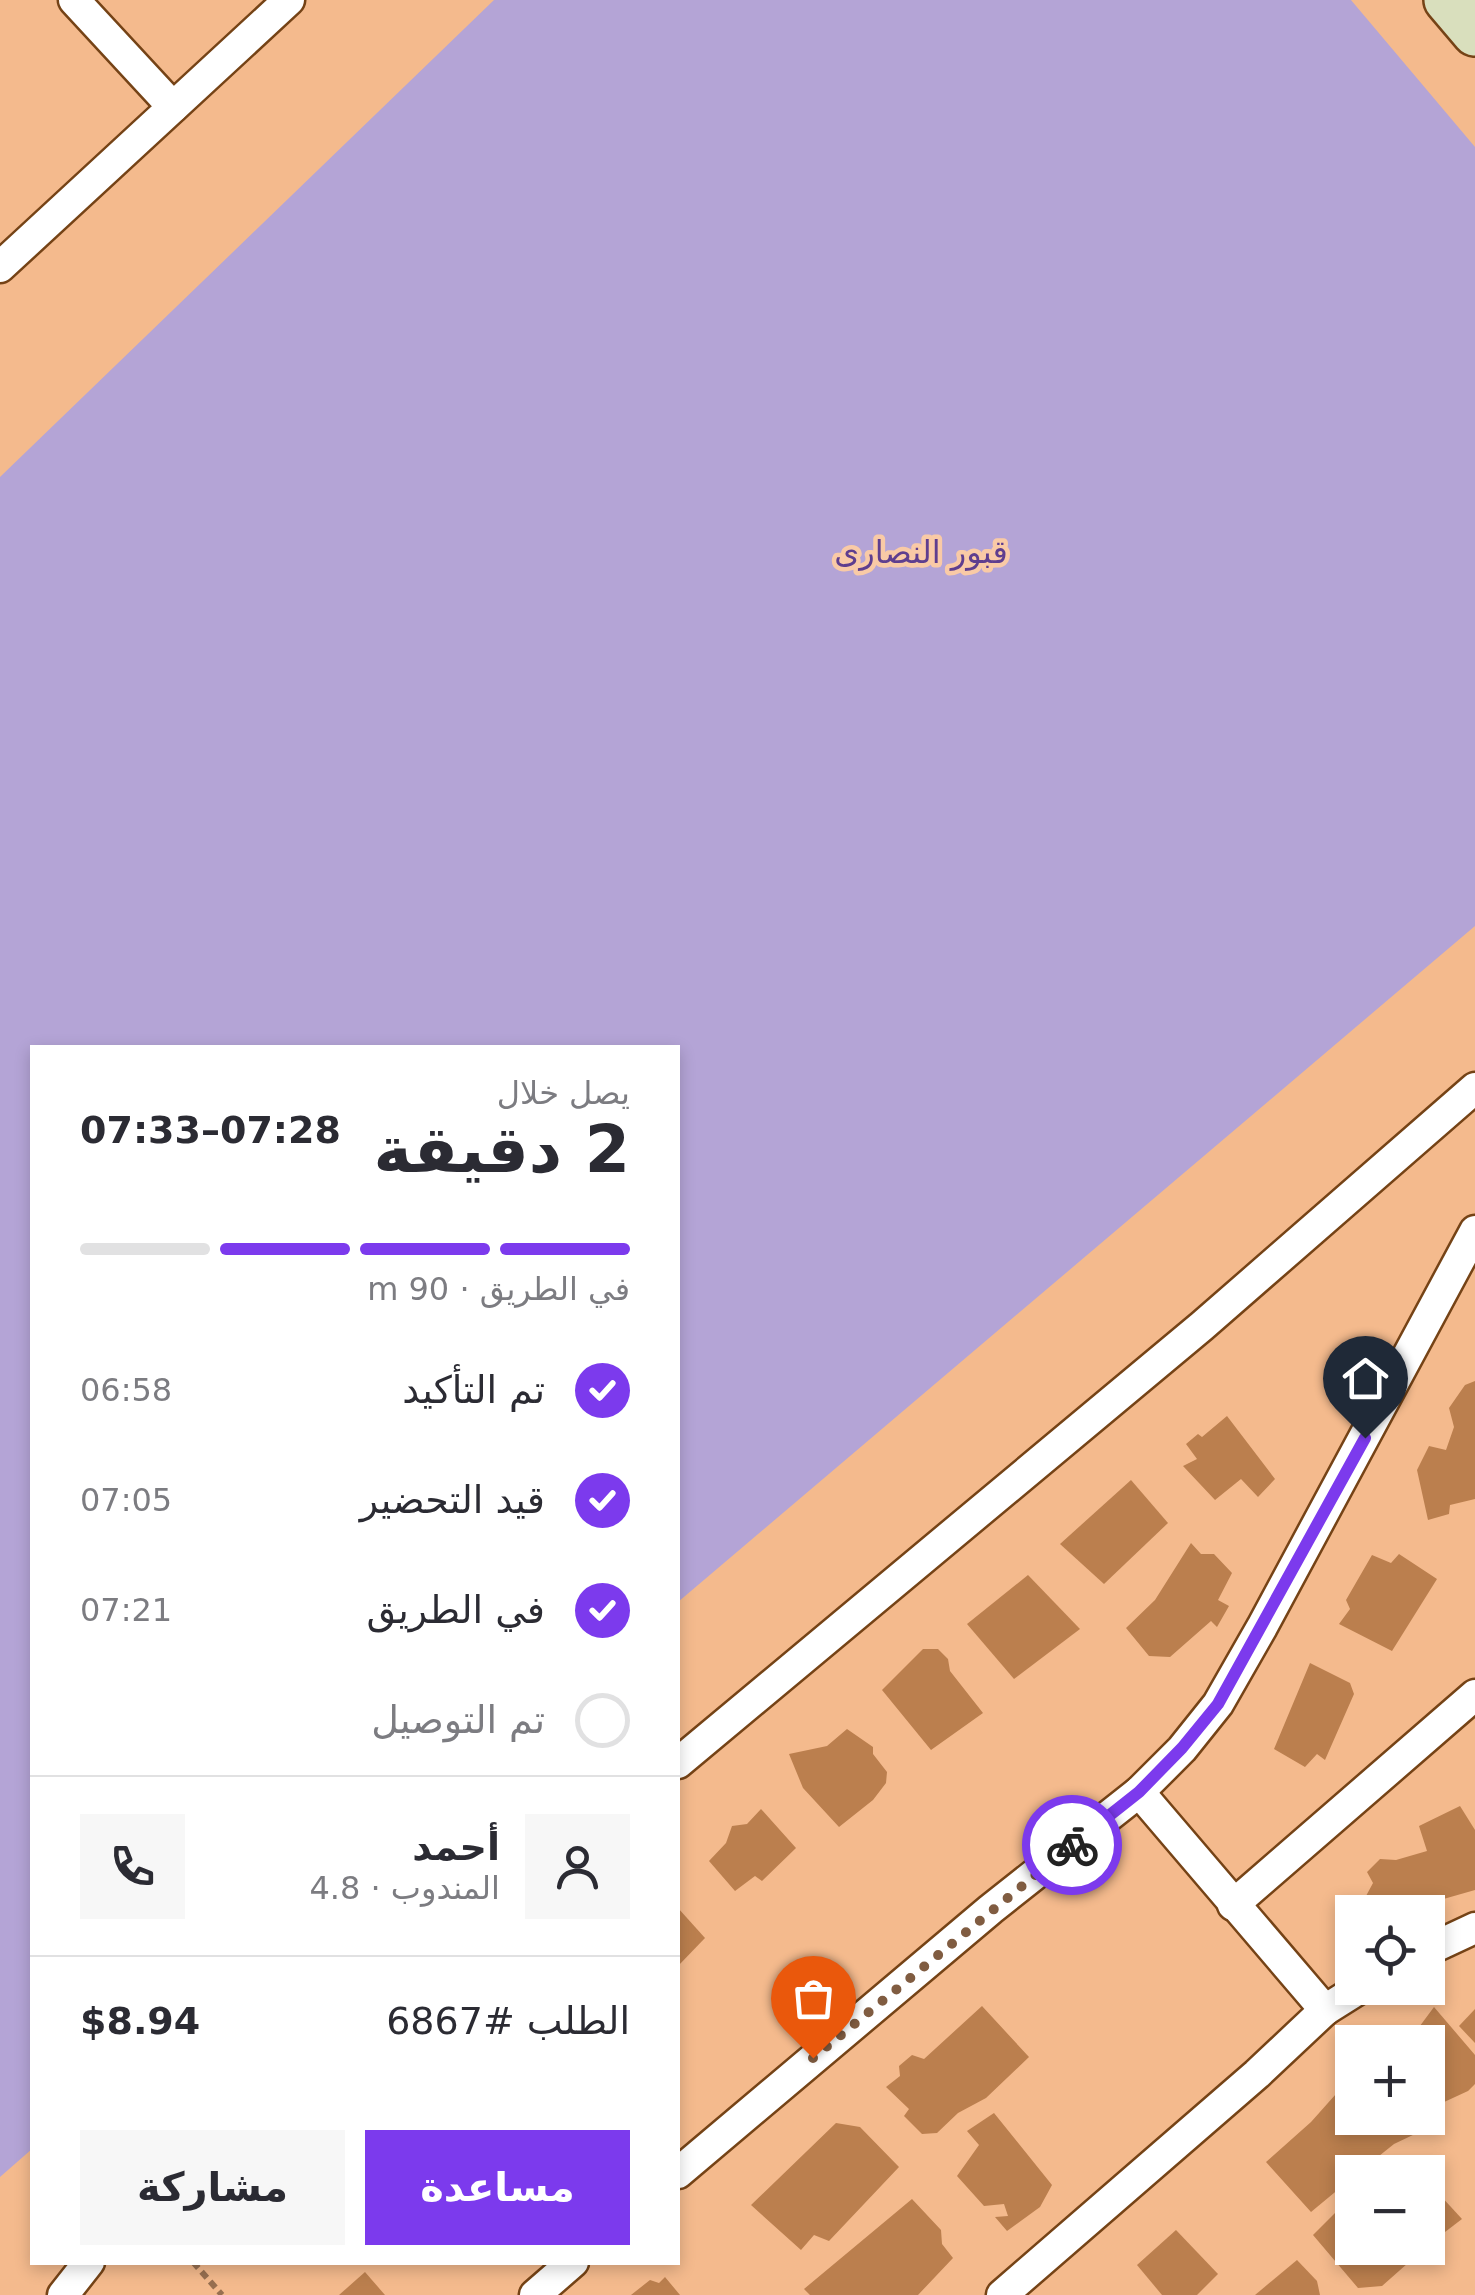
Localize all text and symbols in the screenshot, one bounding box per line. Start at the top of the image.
park label: قبور النصارى [834,533,1008,571]
text: يصل خلال [497,1074,630,1112]
text: 07:28–07:33 [80,1108,341,1152]
text: 2 دقيقة [373,1112,630,1187]
text: في الطريق · 90 m [367,1270,630,1308]
pin [1323,1336,1408,1439]
icon: home [1338,1351,1393,1406]
icon: check [575,1363,630,1418]
text: تم التأكيد [402,1368,545,1412]
text: 06:58 [80,1371,172,1409]
icon: check [575,1473,630,1528]
text: قيد التحضير [360,1478,545,1522]
text: 07:05 [80,1481,172,1519]
icon: check [575,1583,630,1638]
text: في الطريق [367,1588,545,1632]
text: 07:21 [80,1591,172,1629]
text: تم التوصيل [371,1698,545,1742]
courier [1022,1795,1122,1895]
button: phone [80,1814,185,1919]
button: person [525,1814,630,1919]
icon: bike [1045,1818,1100,1873]
text: أحمد [412,1825,500,1869]
text: المندوب · 4.8 [309,1869,500,1907]
map controls [1335,1895,1445,2265]
button: locate [1335,1895,1445,2005]
pin [771,1956,856,2059]
icon: bag [786,1971,841,2026]
text: $8.94 [80,1999,200,2043]
text: الطلب #6867 [386,1999,630,2043]
button: + [1335,2025,1445,2135]
button: مشاركة [80,2130,345,2245]
button: مساعدة [365,2130,630,2245]
button: − [1335,2155,1445,2265]

